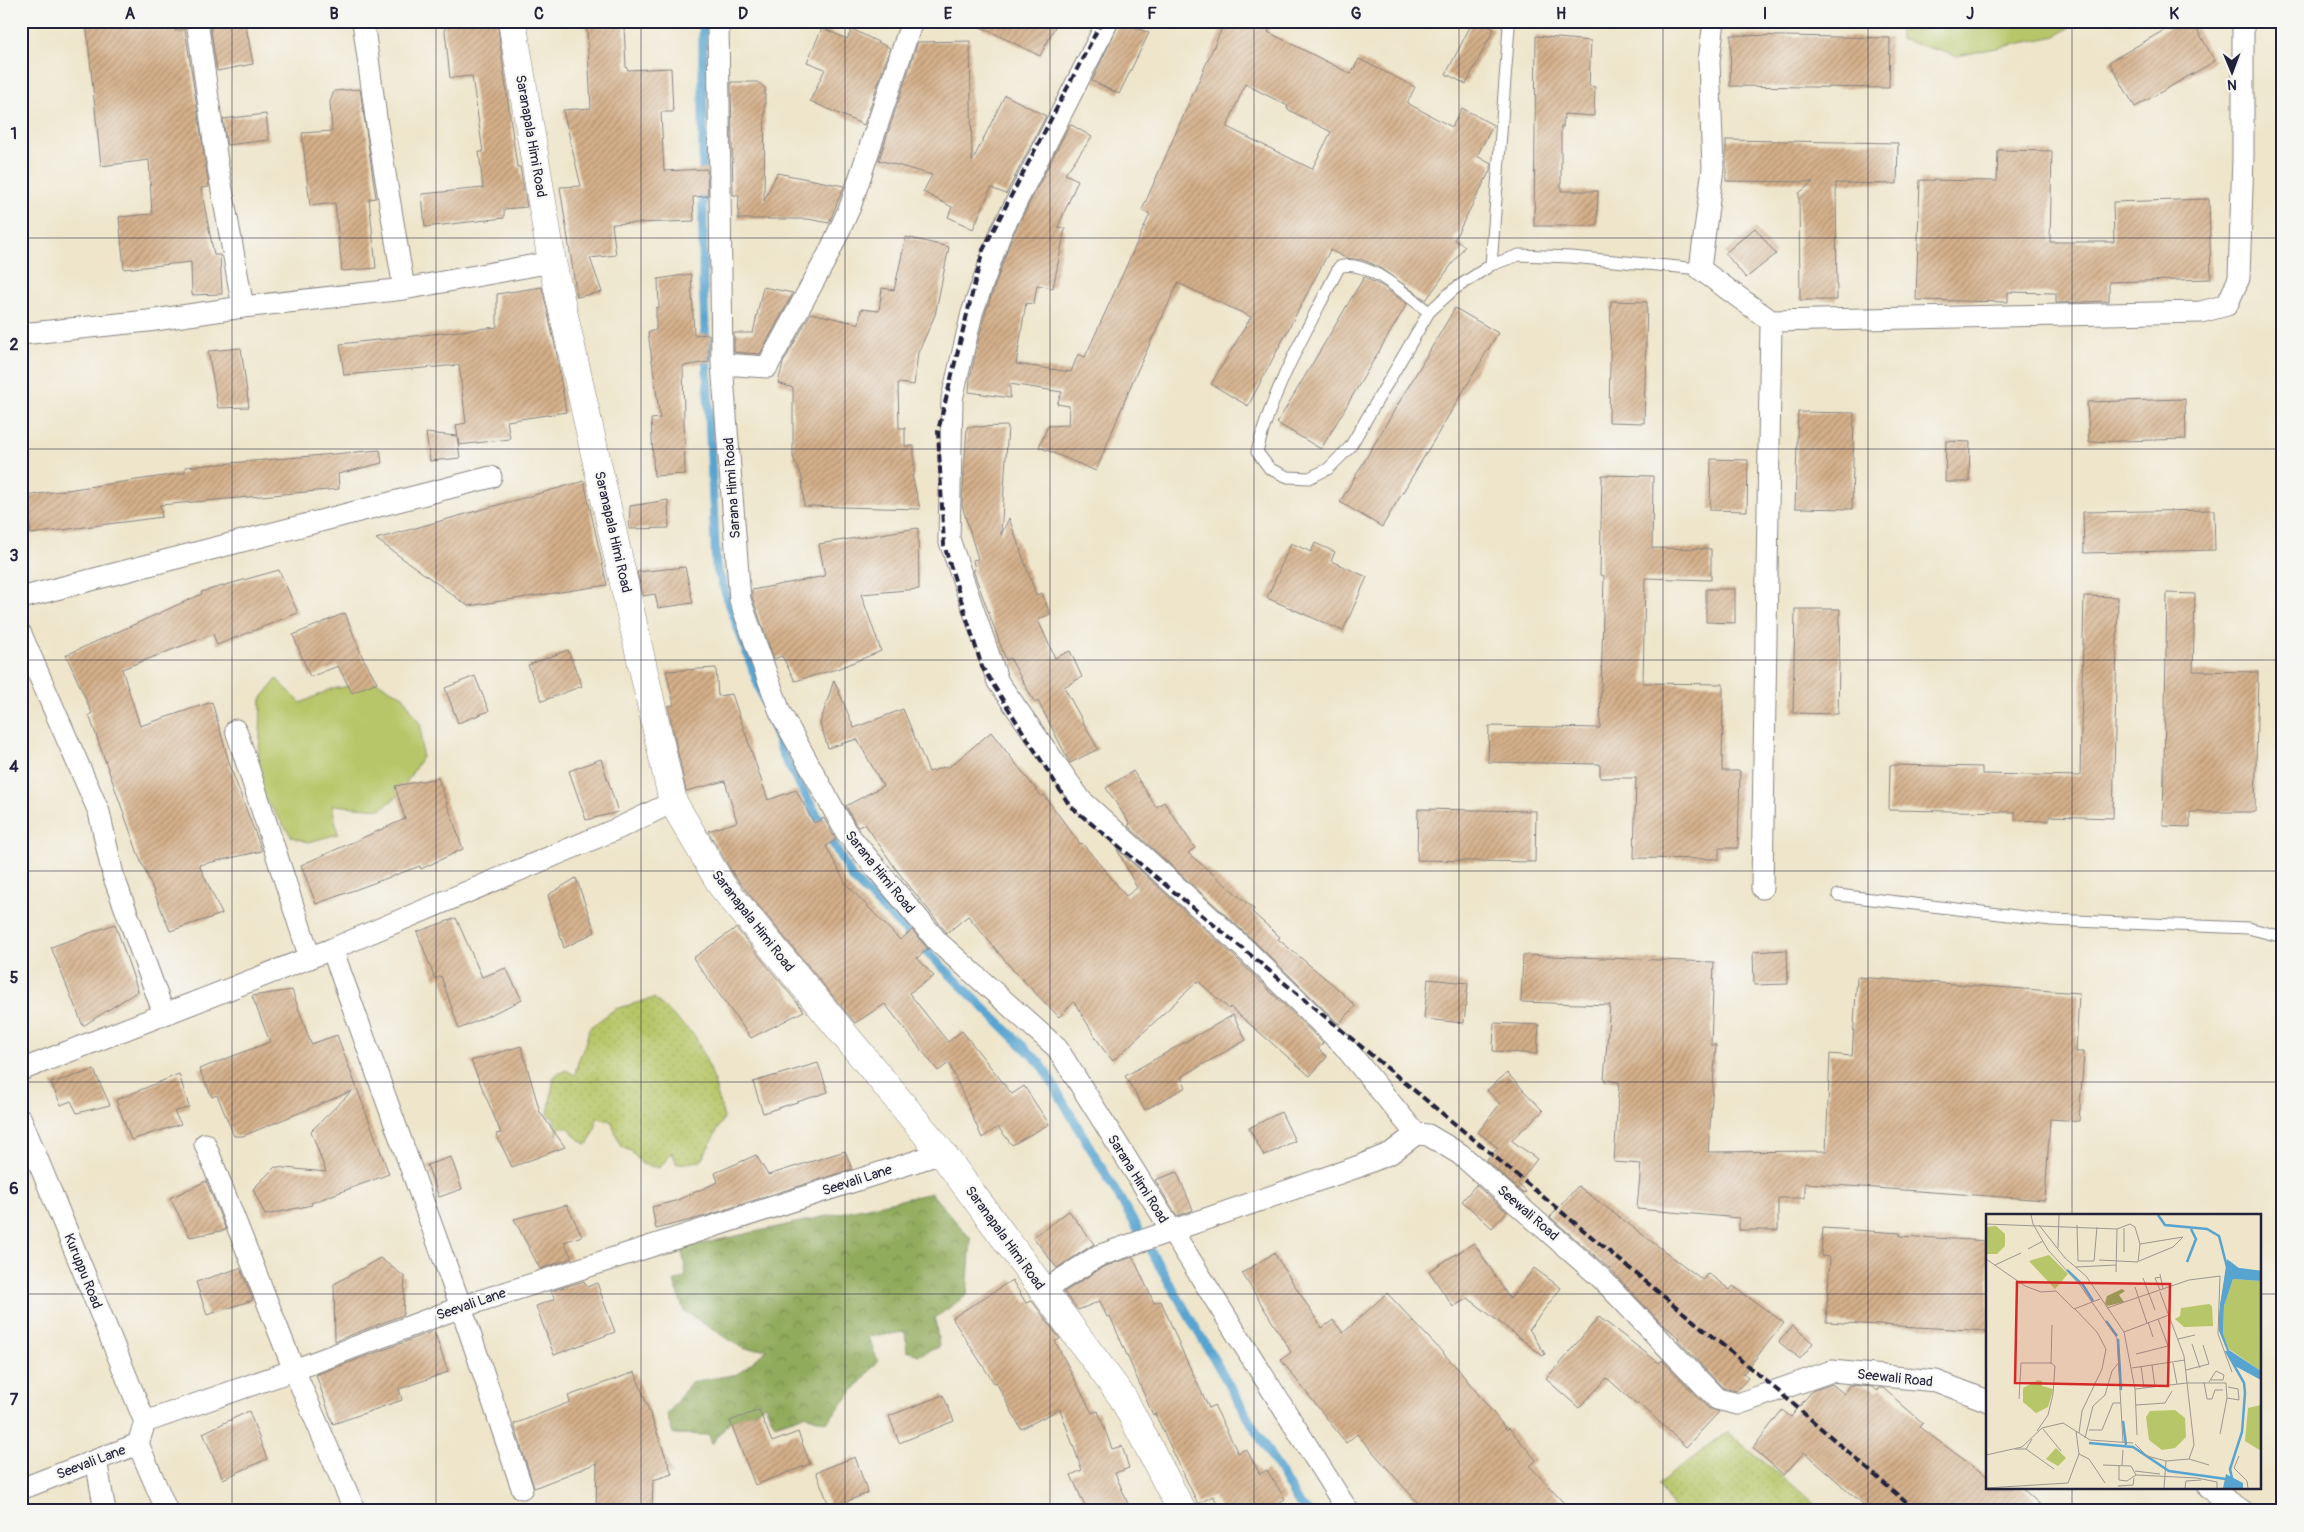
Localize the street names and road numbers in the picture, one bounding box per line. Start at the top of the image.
street label: Saranapala Himi Road [512,73,550,199]
street label: Sarana Himi Road [720,437,744,539]
street label: Saranapala Himi Road [591,470,635,595]
street label: Sarana Himi Road [842,827,919,917]
street label: Saranapala Himi Road [708,867,798,975]
street label: Sarana Himi Road [1104,1132,1172,1227]
street label: Seevali Lane [820,1161,894,1199]
street label: Seewali Road [1494,1182,1562,1244]
street label: Saranapala Himi Road [962,1183,1048,1293]
street label: Kuruppu Road [60,1231,106,1311]
street label: Seevali Lane [434,1284,508,1324]
street label: Seewali Road [1856,1366,1934,1390]
street label: Seevali Lane [54,1441,128,1483]

